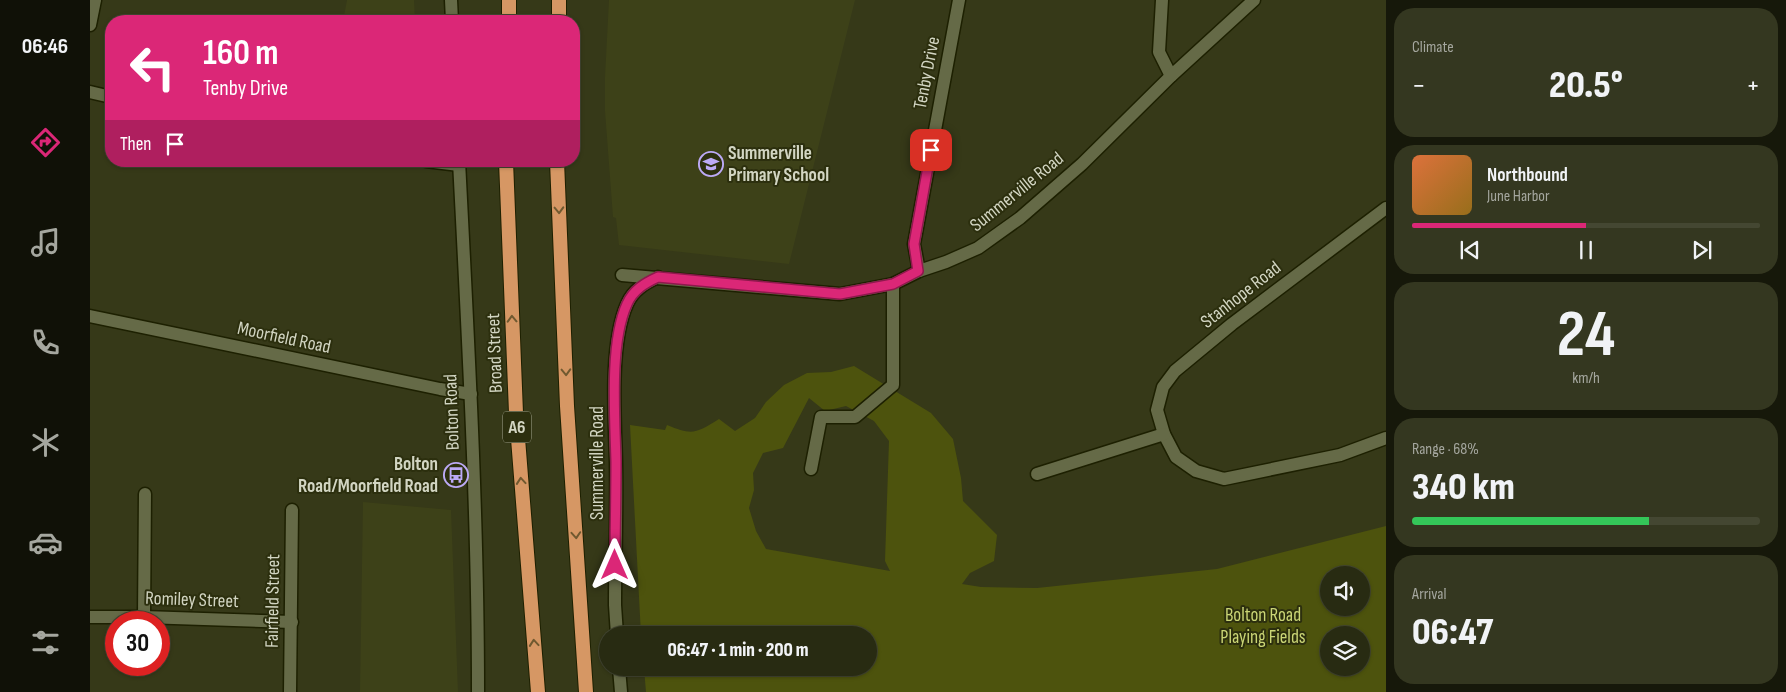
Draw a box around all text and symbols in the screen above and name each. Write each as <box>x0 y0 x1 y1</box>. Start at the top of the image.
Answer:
text: 160 m <box>203 32 279 75</box>
text: 06:46 <box>22 33 68 60</box>
icon: left <box>120 35 185 100</box>
street label: Tenby Drive <box>909 35 945 111</box>
text: Climate <box>1412 38 1454 57</box>
text: 20.5° <box>1549 63 1623 108</box>
text: − <box>1412 69 1426 102</box>
text: + <box>1746 69 1760 102</box>
text: Tenby Drive <box>203 75 288 102</box>
icon: directions <box>28 125 63 160</box>
pin <box>910 129 952 171</box>
icon: arrive <box>161 130 189 158</box>
text: Then <box>120 133 151 156</box>
icon: arrive <box>917 136 945 164</box>
place label: Summerville Primary School <box>728 142 829 187</box>
street label: Summerville Road <box>965 147 1069 237</box>
school or university icon: Summerville Primary School <box>698 151 724 177</box>
text: Northbound <box>1487 164 1568 187</box>
text: June Harbor <box>1487 187 1550 206</box>
one-way arrow <box>554 206 564 214</box>
icon: music <box>28 225 63 260</box>
icon: previous <box>1456 236 1484 264</box>
icon: pause <box>1572 236 1600 264</box>
icon: next <box>1688 236 1716 264</box>
street label: Stanhope Road <box>1196 257 1286 333</box>
text: 24 <box>1557 297 1615 375</box>
street label: Broad Street <box>482 313 508 393</box>
one-way arrow <box>507 315 518 323</box>
street label: Moorfield Road <box>235 317 333 359</box>
icon: phone <box>28 325 63 360</box>
one-way arrow <box>561 369 571 377</box>
text: km/h <box>1572 369 1600 388</box>
street label: Bolton Road <box>439 374 465 450</box>
street label: Summerville Road <box>586 406 609 520</box>
road number: A6 <box>503 412 531 442</box>
icon: climate <box>28 425 63 460</box>
text: Range · 68% <box>1412 440 1479 459</box>
place label: Bolton Road/Moorfield Road <box>298 453 438 498</box>
bus stop icon: Bolton Road/Moorfield Road <box>443 462 469 488</box>
text: 340 km <box>1412 465 1515 510</box>
one-way arrow <box>516 477 527 485</box>
icon: car <box>28 525 63 560</box>
one-way arrow <box>570 531 581 539</box>
position arrow <box>588 538 640 590</box>
street label: Fairfield Street <box>261 554 285 648</box>
map controls <box>1320 566 1370 676</box>
button: sound <box>1320 566 1370 616</box>
text: Arrival <box>1412 585 1446 604</box>
street label: Romiley Street <box>145 587 239 613</box>
park label: Bolton Road Playing Fields <box>1220 604 1306 649</box>
text: 06:47 <box>1412 610 1493 655</box>
speed limit sign: 30 <box>105 611 170 676</box>
icon: filters <box>28 625 63 660</box>
button: layers <box>1320 626 1370 676</box>
one-way arrow <box>529 639 540 647</box>
text: 06:47 · 1 min · 200 m <box>667 639 809 662</box>

